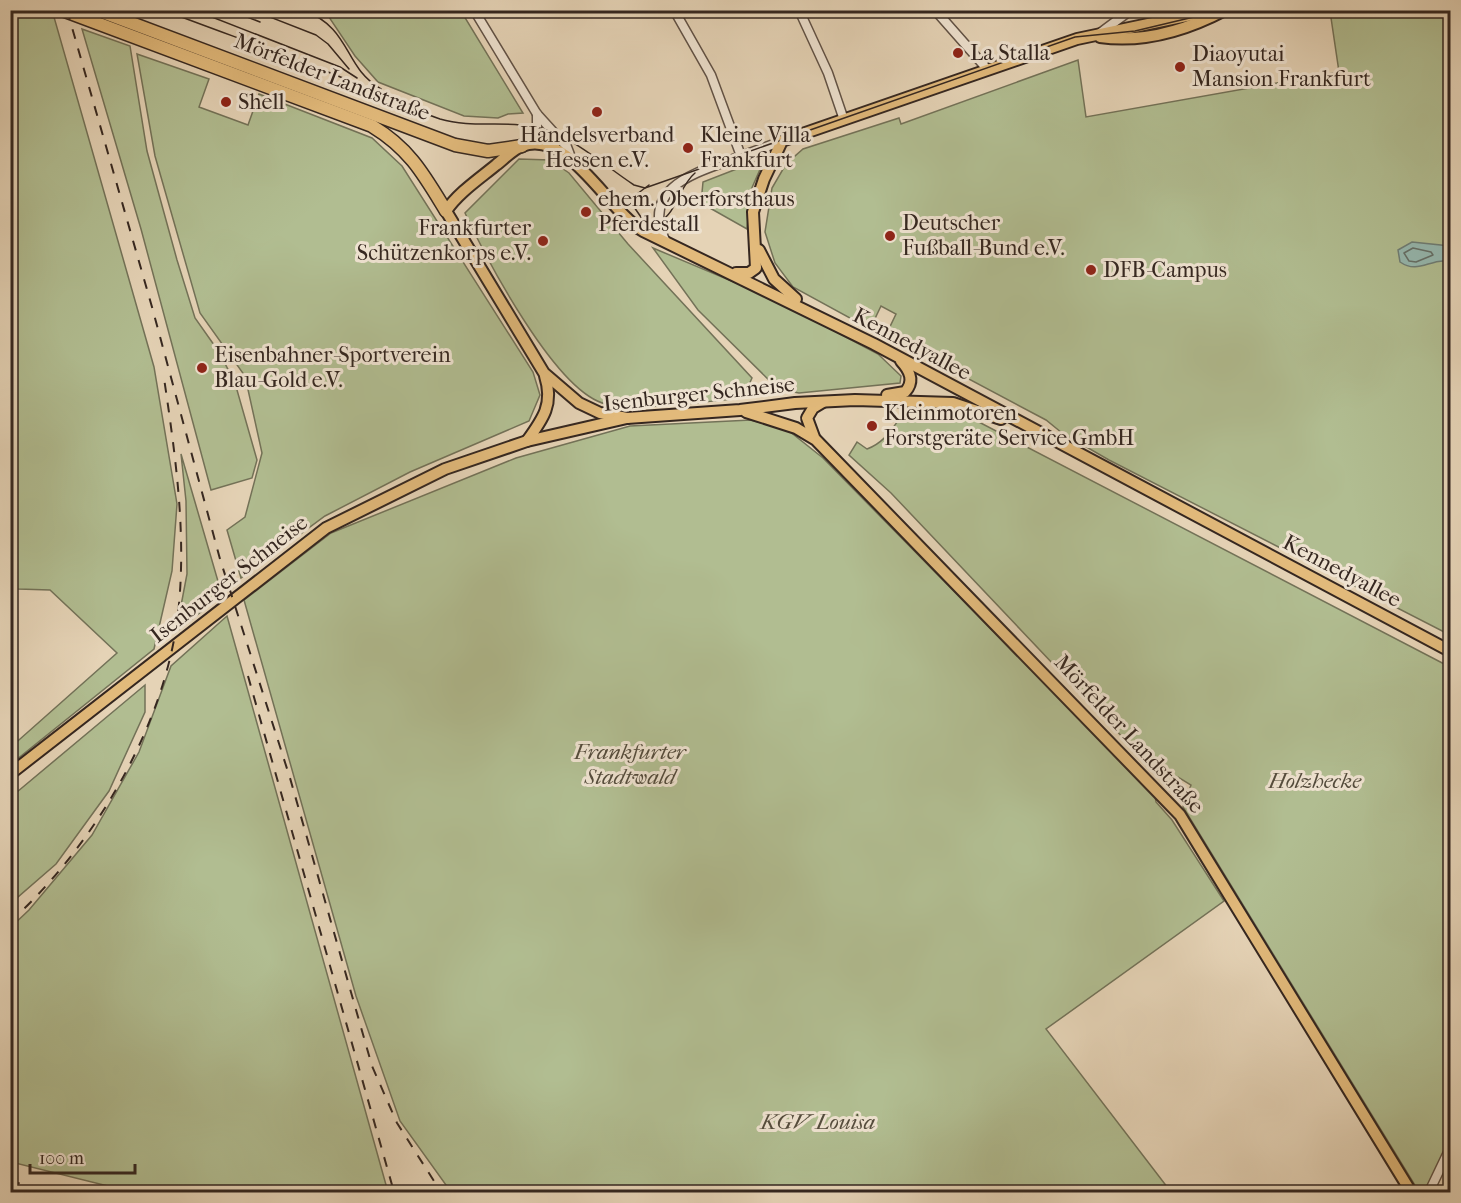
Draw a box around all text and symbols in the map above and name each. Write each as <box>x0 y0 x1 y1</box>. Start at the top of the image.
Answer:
street label: Mörfelder Landstraße <box>231 28 434 126</box>
place label: La Stalla <box>970 40 1051 66</box>
place label: Diaoyutai Mansion Frankfurt <box>1192 41 1371 92</box>
marker: La Stalla <box>951 46 965 60</box>
marker: Diaoyutai Mansion Frankfurt <box>1173 60 1187 74</box>
place label: Shell <box>238 89 285 115</box>
marker: Shell <box>219 95 233 109</box>
marker: Handelsverband Hessen e.V. <box>590 105 604 119</box>
place label: Handelsverband Hessen e.V. <box>520 122 675 173</box>
place label: Kleine Villa Frankfurt <box>700 122 812 173</box>
marker: Kleine Villa Frankfurt <box>681 141 695 155</box>
place label: ehem. Oberforsthaus Pferdestall <box>598 186 795 237</box>
marker: ehem. Oberforsthaus Pferdestall <box>579 205 593 219</box>
place label: Deutscher Fußball-Bund e.V. <box>902 210 1065 261</box>
place label: Frankfurter Schützenkorps e.V. <box>357 215 532 266</box>
marker: Deutscher Fußball-Bund e.V. <box>883 229 897 243</box>
marker: Frankfurter Schützenkorps e.V. <box>536 234 550 248</box>
place label: DFB-Campus <box>1103 257 1227 283</box>
marker: DFB-Campus <box>1084 263 1098 277</box>
street label: Kennedyallee <box>849 302 976 386</box>
place label: Eisenbahner-Sportverein Blau-Gold e.V. <box>214 342 451 393</box>
marker: Eisenbahner-Sportverein Blau-Gold e.V. <box>195 361 209 375</box>
street label: Isenburger Schneise <box>602 371 796 417</box>
place label: Kleinmotoren Forstgeräte Service GmbH <box>884 400 1134 451</box>
marker: Kleinmotoren Forstgeräte Service GmbH <box>865 419 879 433</box>
street label: Isenburger Schneise <box>145 509 313 648</box>
street label: Kennedyallee <box>1279 529 1406 613</box>
street label: Mörfelder Landstraße <box>1049 649 1209 819</box>
park label: Frankfurter Stadtwald <box>573 739 688 790</box>
park label: Holzhecke <box>1268 768 1362 794</box>
park label: KGV Louisa <box>759 1109 875 1135</box>
scale bar <box>30 1137 135 1175</box>
text: 100 m <box>39 1148 84 1169</box>

